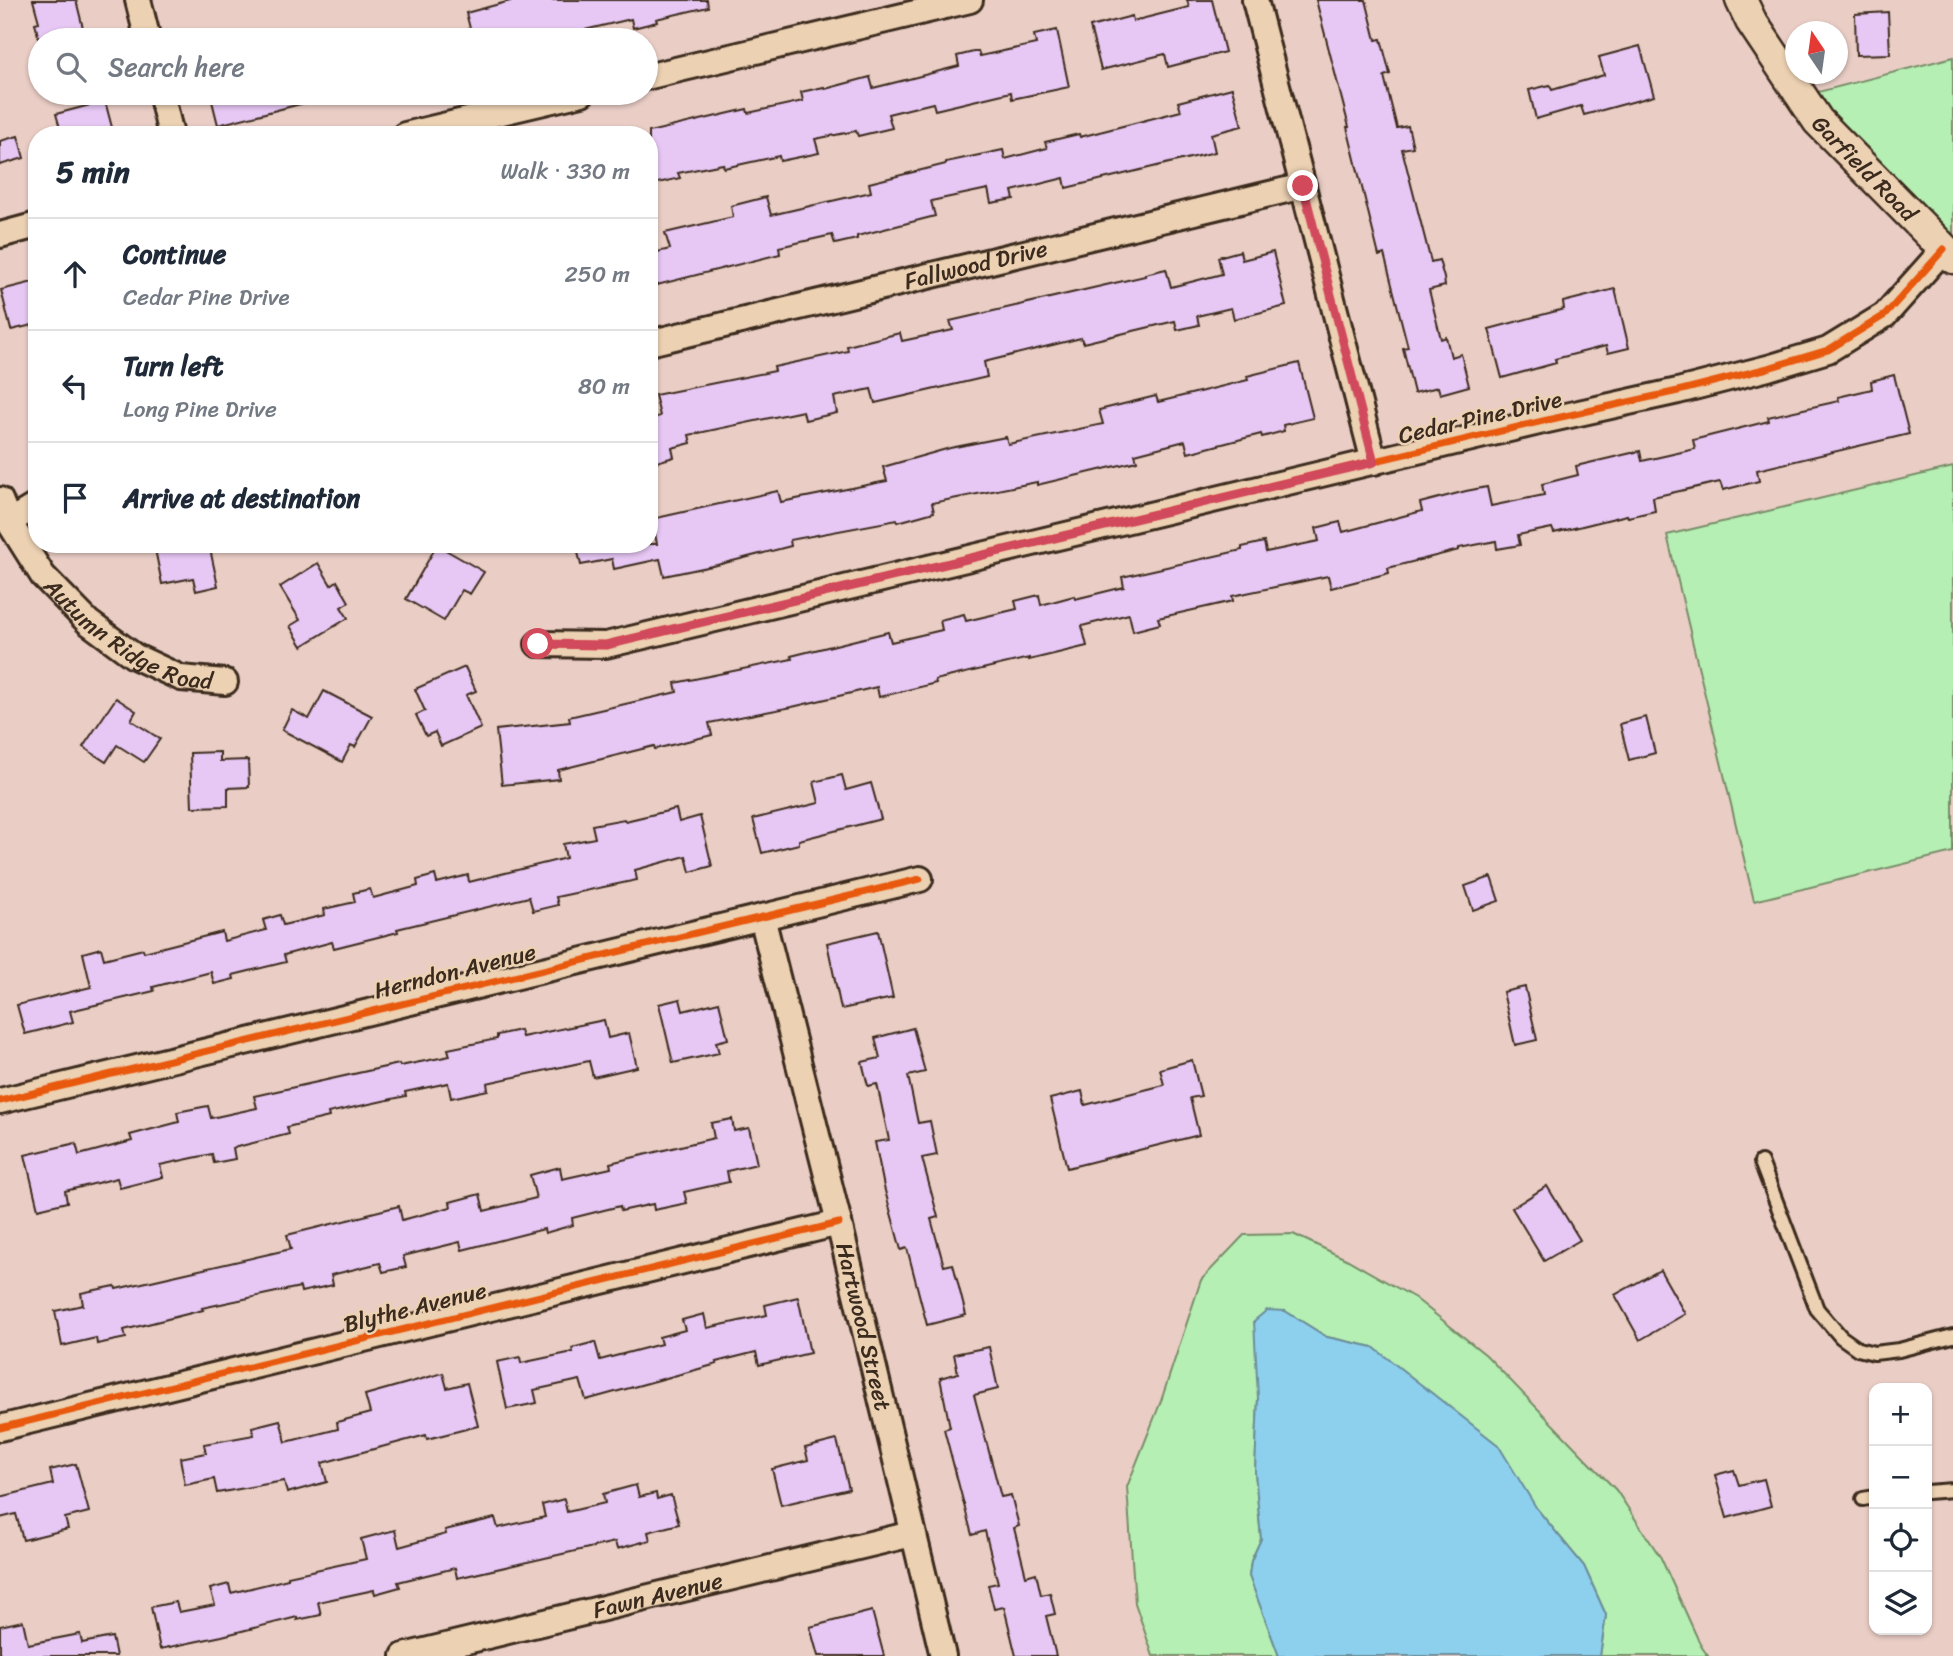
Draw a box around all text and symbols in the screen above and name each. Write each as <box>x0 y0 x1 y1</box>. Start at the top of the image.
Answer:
north arrow <box>1785 21 1848 84</box>
search box <box>28 28 658 105</box>
text: Search here <box>108 44 245 90</box>
icon: search <box>52 48 90 86</box>
street label: Garfield Road <box>1801 105 1929 233</box>
text: 5 min <box>56 145 130 199</box>
text: Walk · 330 m <box>500 151 630 192</box>
route end <box>1287 170 1318 201</box>
street label: Fallwood Drive <box>900 228 1052 302</box>
text: Continue <box>123 231 226 277</box>
text: 250 m <box>564 254 630 295</box>
icon: ahead <box>56 255 94 293</box>
text: Cedar Pine Drive <box>123 277 290 318</box>
text: Turn left <box>123 343 223 389</box>
text: 80 m <box>578 366 630 407</box>
icon: left <box>56 367 94 405</box>
street label: Cedar Pine Drive <box>1394 379 1566 456</box>
text: Long Pine Drive <box>123 389 277 430</box>
text: Arrive at destination <box>123 475 360 521</box>
icon: arrive <box>56 479 94 517</box>
street label: Autumn Ridge Road <box>33 567 216 702</box>
route start <box>522 628 553 659</box>
street label: Herndon Avenue <box>370 932 541 1011</box>
street label: Hartwood Street <box>823 1238 903 1415</box>
street label: Blythe Avenue <box>339 1270 491 1345</box>
map controls <box>1869 1383 1932 1635</box>
button: + <box>1869 1383 1932 1446</box>
button: − <box>1869 1446 1932 1509</box>
button: locate <box>1869 1509 1932 1572</box>
street label: Fawn Avenue <box>589 1560 727 1631</box>
button: layers <box>1869 1572 1932 1635</box>

